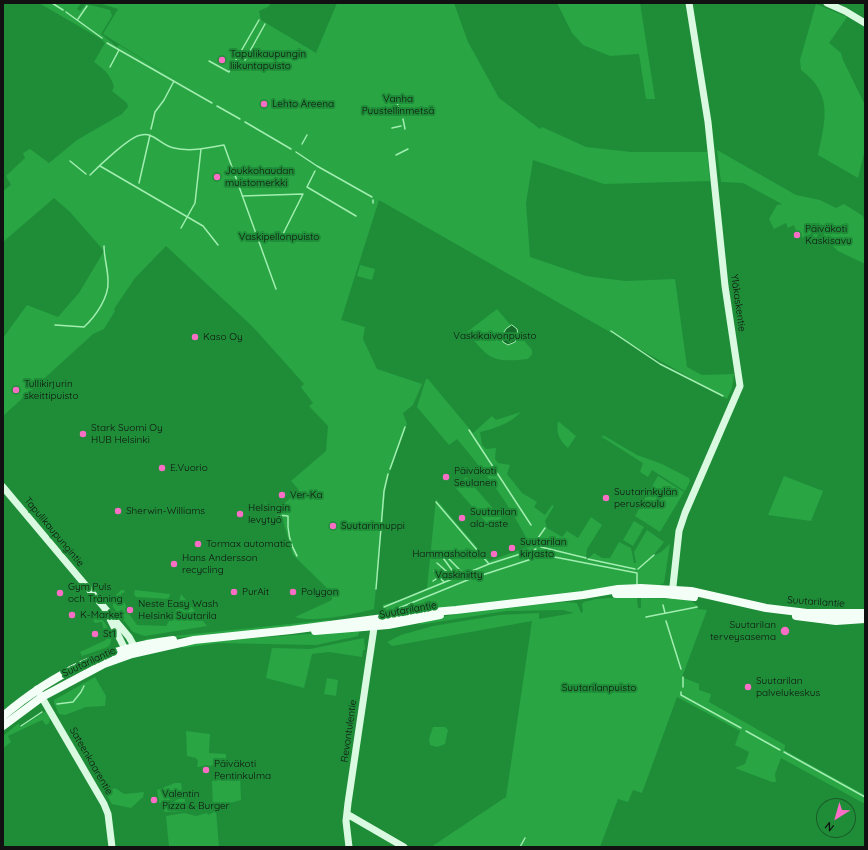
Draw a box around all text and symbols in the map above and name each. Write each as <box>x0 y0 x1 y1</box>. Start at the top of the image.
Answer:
place label: Tapulikaupungin liikuntapuisto <box>230 48 306 72</box>
marker: Tapulikaupungin liikuntapuisto <box>217 55 227 65</box>
park label: Vanha Puustellinmetsä <box>362 93 434 116</box>
place label: Lehto Areena <box>272 98 334 110</box>
marker: Lehto Areena <box>259 99 269 109</box>
place label: Joukkohaudan muistomerkki <box>225 165 294 188</box>
marker: Joukkohaudan muistomerkki <box>212 172 222 182</box>
place label: Päiväkoti Kaskisavu <box>805 223 852 246</box>
marker: Päiväkoti Kaskisavu <box>792 230 802 240</box>
park label: Vaskipellonpuisto <box>239 231 319 243</box>
street label: Yläkaskentie <box>728 274 748 332</box>
park label: Vaskikaivonpuisto <box>453 330 537 342</box>
place label: Kaso Oy <box>203 331 243 343</box>
marker: Kaso Oy <box>190 332 200 342</box>
place label: Tullikirjurin skeittipuisto <box>24 378 78 402</box>
marker: Tullikirjurin skeittipuisto <box>11 385 21 395</box>
place label: Stark Suomi Oy HUB Helsinki <box>91 422 163 446</box>
marker: Stark Suomi Oy HUB Helsinki <box>78 429 88 439</box>
place label: E.Vuorio <box>170 462 208 474</box>
marker: E.Vuorio <box>157 463 167 473</box>
place label: Päiväkoti Seulanen <box>454 465 497 488</box>
marker: Päiväkoti Seulanen <box>441 472 451 482</box>
place label: Suutarinkylän peruskoulu <box>614 486 677 510</box>
place label: Ver-Ka <box>290 489 323 501</box>
marker: Ver-Ka <box>277 490 287 500</box>
marker: Suutarinkylän peruskoulu <box>601 493 611 503</box>
street label: Tapulikaupungintie <box>21 495 87 569</box>
place label: Helsingin levytyö <box>248 502 290 526</box>
place label: Sherwin-Williams <box>126 505 205 517</box>
marker: Sherwin-Williams <box>113 506 123 516</box>
place label: Suutarilan ala-aste <box>470 506 517 530</box>
marker: Helsingin levytyö <box>235 509 245 519</box>
marker: Suutarilan ala-aste <box>457 513 467 523</box>
place label: Suutarinnuppi <box>341 520 405 532</box>
marker: Suutarinnuppi <box>328 521 338 531</box>
place label: Suutarilan kirjasto <box>520 536 567 560</box>
place label: Tormax automatic <box>206 538 290 550</box>
marker: Tormax automatic <box>193 539 203 549</box>
marker: Suutarilan kirjasto <box>507 543 517 553</box>
place label: Hammashoitola <box>412 548 486 560</box>
marker: Hammashoitola <box>489 549 499 559</box>
place label: Hans Andersson recycling <box>182 552 257 576</box>
marker: Hans Andersson recycling <box>169 559 179 569</box>
park label: Vaskiniitty <box>435 569 483 581</box>
place label: Gym Puls och Träning <box>68 581 123 604</box>
place label: PurAit <box>242 586 269 598</box>
place label: Polygon <box>301 586 338 598</box>
marker: PurAit <box>229 587 239 597</box>
marker: Polygon <box>288 587 298 597</box>
marker: Gym Puls och Träning <box>55 588 65 598</box>
street label: Suutarilantie <box>787 594 845 610</box>
place label: Neste Easy Wash Helsinki Suutarila <box>138 598 218 622</box>
street label: Suutarilantie <box>379 599 437 621</box>
marker: Neste Easy Wash Helsinki Suutarila <box>125 605 135 615</box>
place label: K-Market <box>80 609 123 621</box>
marker: K-Market <box>67 610 77 620</box>
place label: Suutarilan terveysasema <box>710 619 776 642</box>
marker: Suutarilan terveysasema <box>779 625 791 637</box>
place label: St1 <box>103 628 116 640</box>
marker: St1 <box>90 629 100 639</box>
street label: Suutarilantie <box>60 644 118 680</box>
place label: Suutarilan palvelukeskus <box>756 675 820 698</box>
park label: Suutarilanpuisto <box>562 682 636 694</box>
marker: Suutarilan palvelukeskus <box>743 682 753 692</box>
street label: Revontulentie <box>339 699 359 763</box>
street label: Sateenkaarentie <box>67 725 115 797</box>
place label: Päiväkoti Pentinkulma <box>214 758 271 782</box>
marker: Päiväkoti Pentinkulma <box>201 765 211 775</box>
place label: Valentin Pizza & Burger <box>162 788 229 812</box>
marker: Valentin Pizza & Burger <box>149 795 159 805</box>
north arrow <box>816 798 856 838</box>
text: N <box>822 819 837 835</box>

